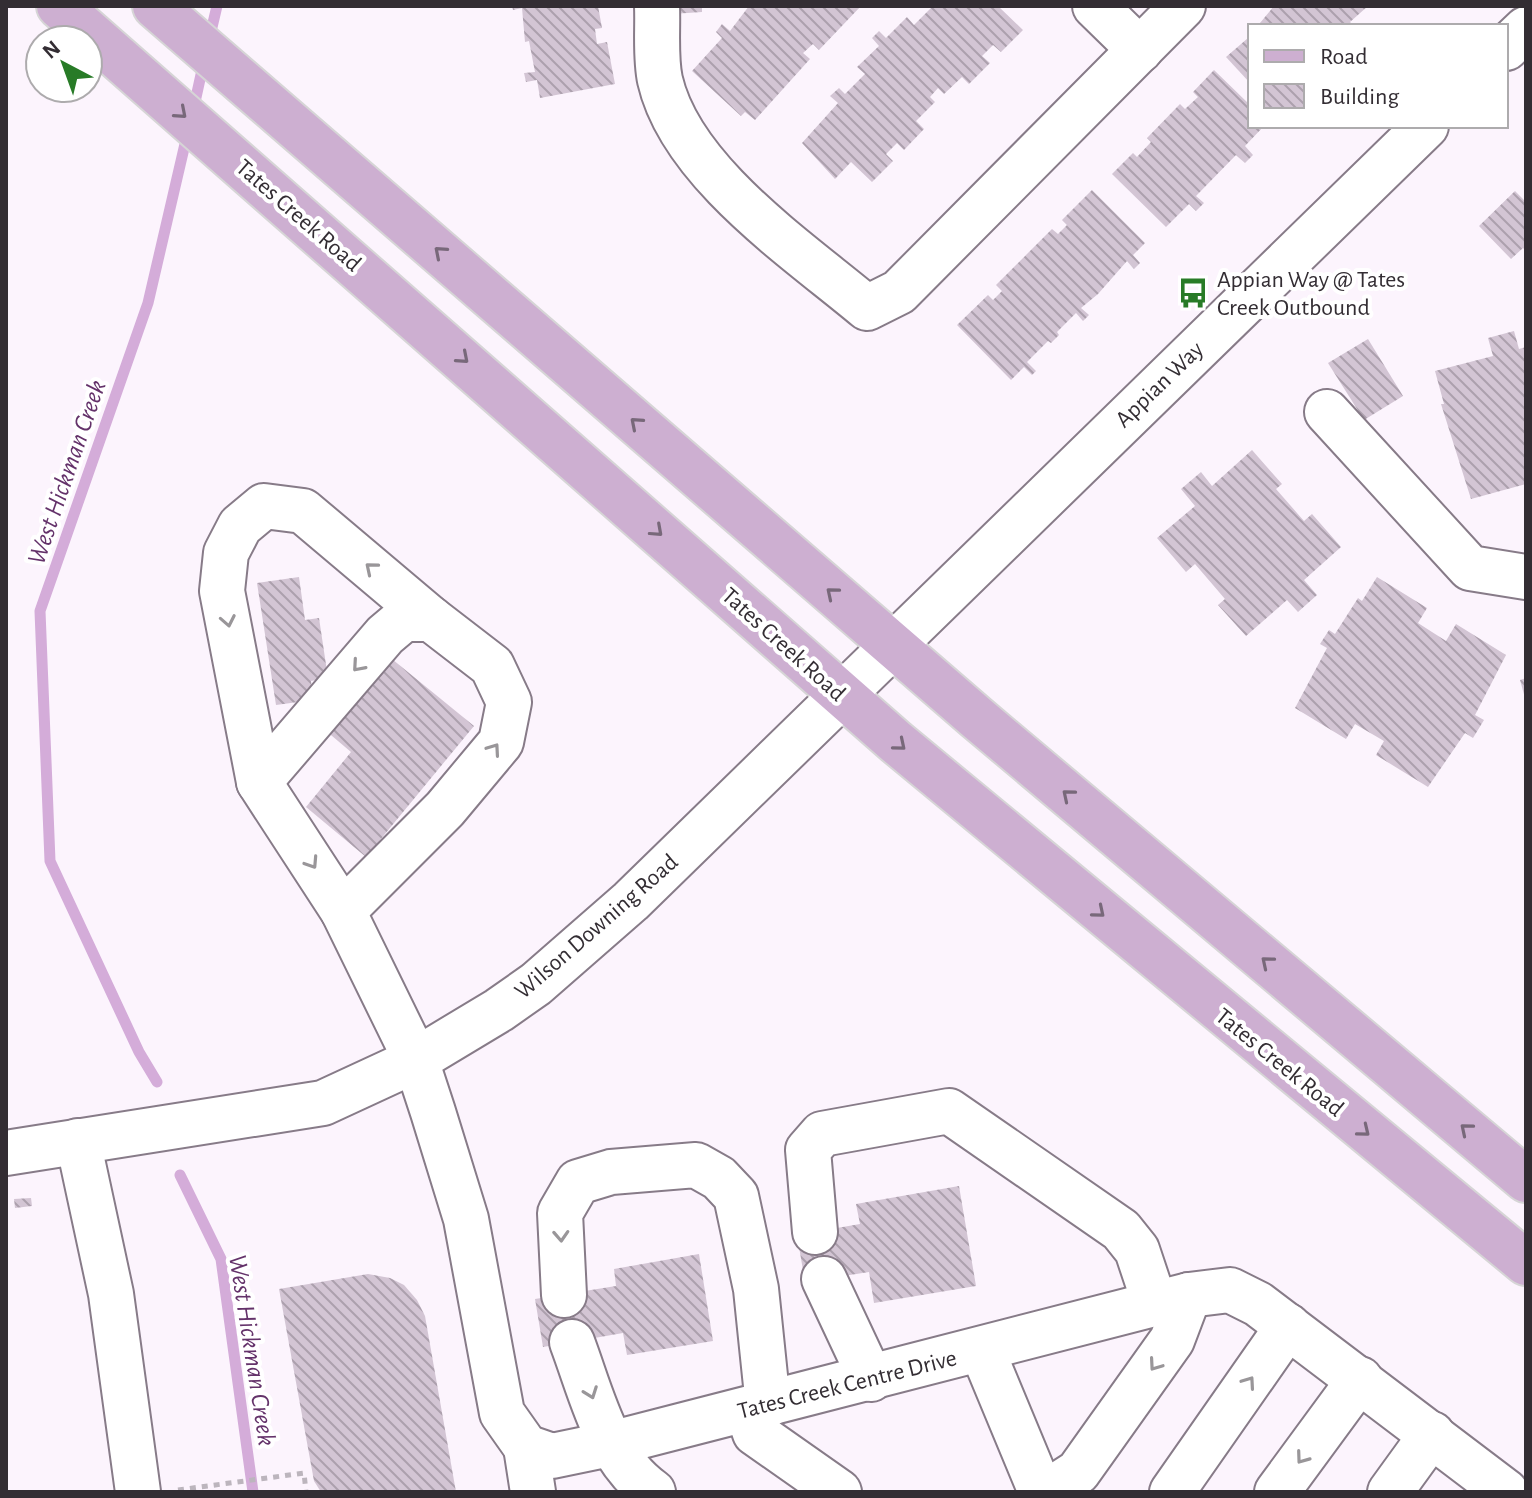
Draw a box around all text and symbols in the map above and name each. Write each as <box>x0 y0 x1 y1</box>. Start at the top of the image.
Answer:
north arrow <box>24 24 104 104</box>
legend <box>1248 24 1508 128</box>
text: N <box>39 36 65 63</box>
text: Road <box>1320 45 1368 69</box>
text: Building <box>1320 85 1399 109</box>
one-way arrow <box>172 103 186 118</box>
street label: Tates Creek Road <box>231 155 365 276</box>
one-way arrow <box>434 248 449 262</box>
place label: Appian Way @ Tates Creek Outbound <box>1217 268 1405 320</box>
bus stop icon: Appian Way @ Tates Creek Outbound <box>1176 276 1210 310</box>
street label: Appian Way <box>1111 337 1208 432</box>
one-way arrow <box>453 349 468 363</box>
water label: West Hickman Creek <box>23 377 111 568</box>
one-way arrow <box>631 418 645 433</box>
one-way arrow <box>648 521 663 536</box>
one-way arrow <box>366 563 381 578</box>
street label: Tates Creek Road <box>717 583 850 706</box>
one-way arrow <box>827 588 842 603</box>
one-way arrow <box>218 614 235 628</box>
one-way arrow <box>353 657 368 672</box>
one-way arrow <box>890 735 905 750</box>
one-way arrow <box>484 743 499 757</box>
one-way arrow <box>1063 790 1078 805</box>
street label: Wilson Downing Road <box>511 850 683 1004</box>
one-way arrow <box>302 854 317 868</box>
one-way arrow <box>1090 902 1104 917</box>
one-way arrow <box>1262 957 1277 972</box>
street label: Tates Creek Road <box>1211 1004 1348 1121</box>
one-way arrow <box>1355 1121 1369 1136</box>
one-way arrow <box>1461 1124 1476 1139</box>
one-way arrow <box>552 1230 569 1243</box>
water label: West Hickman Creek <box>224 1253 280 1448</box>
street label: Tates Creek Centre Drive <box>735 1346 959 1424</box>
one-way arrow <box>1150 1356 1164 1370</box>
one-way arrow <box>1239 1377 1254 1391</box>
one-way arrow <box>581 1385 598 1399</box>
one-way arrow <box>1297 1449 1312 1464</box>

